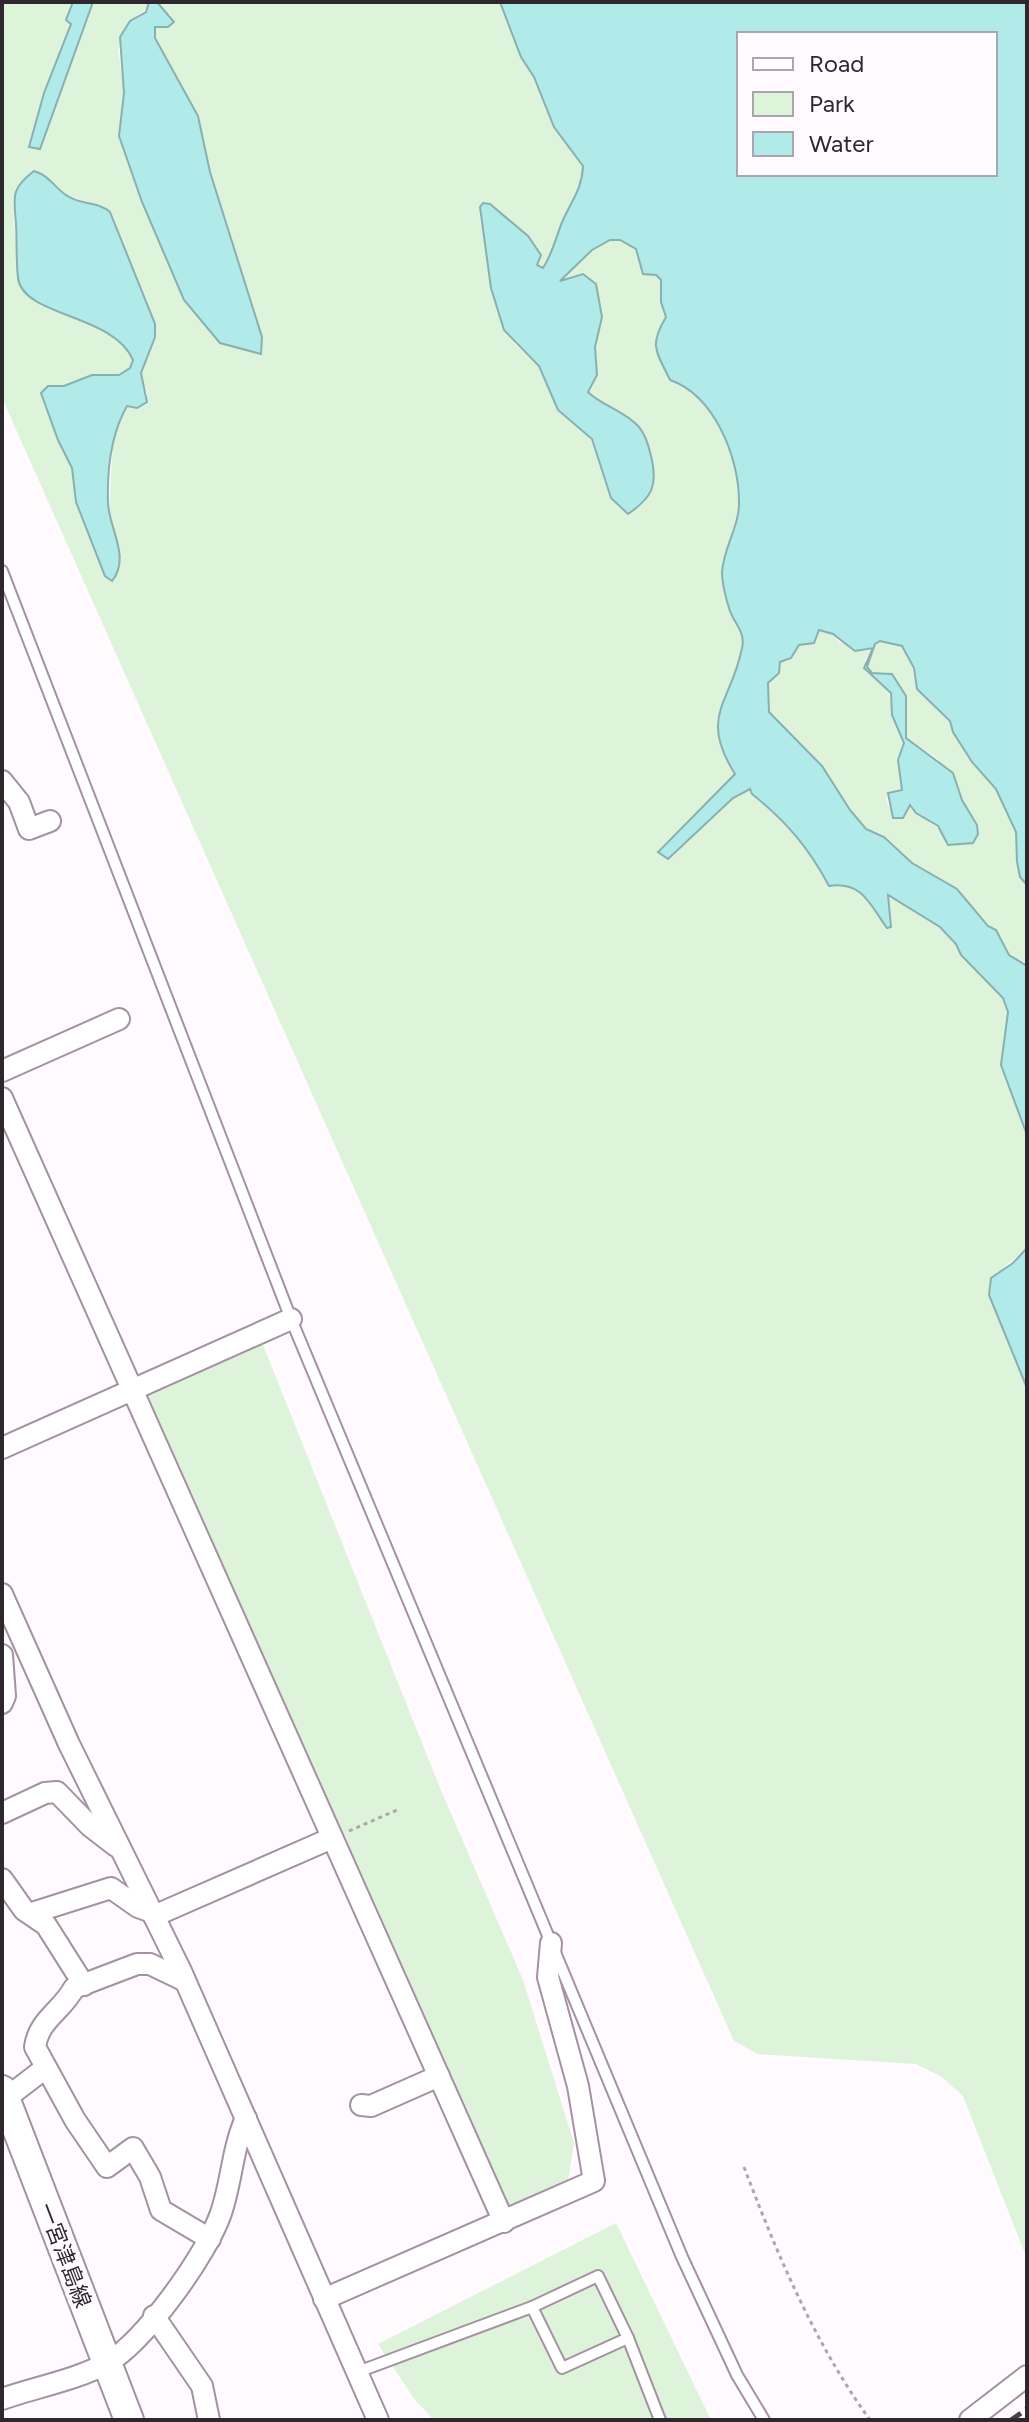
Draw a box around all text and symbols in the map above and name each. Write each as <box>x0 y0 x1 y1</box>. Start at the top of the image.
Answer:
legend <box>737 32 997 176</box>
text: Road <box>809 49 864 78</box>
text: Park <box>809 89 855 118</box>
text: Water <box>809 129 874 158</box>
street label: 一宮津島線 <box>32 2199 97 2311</box>

